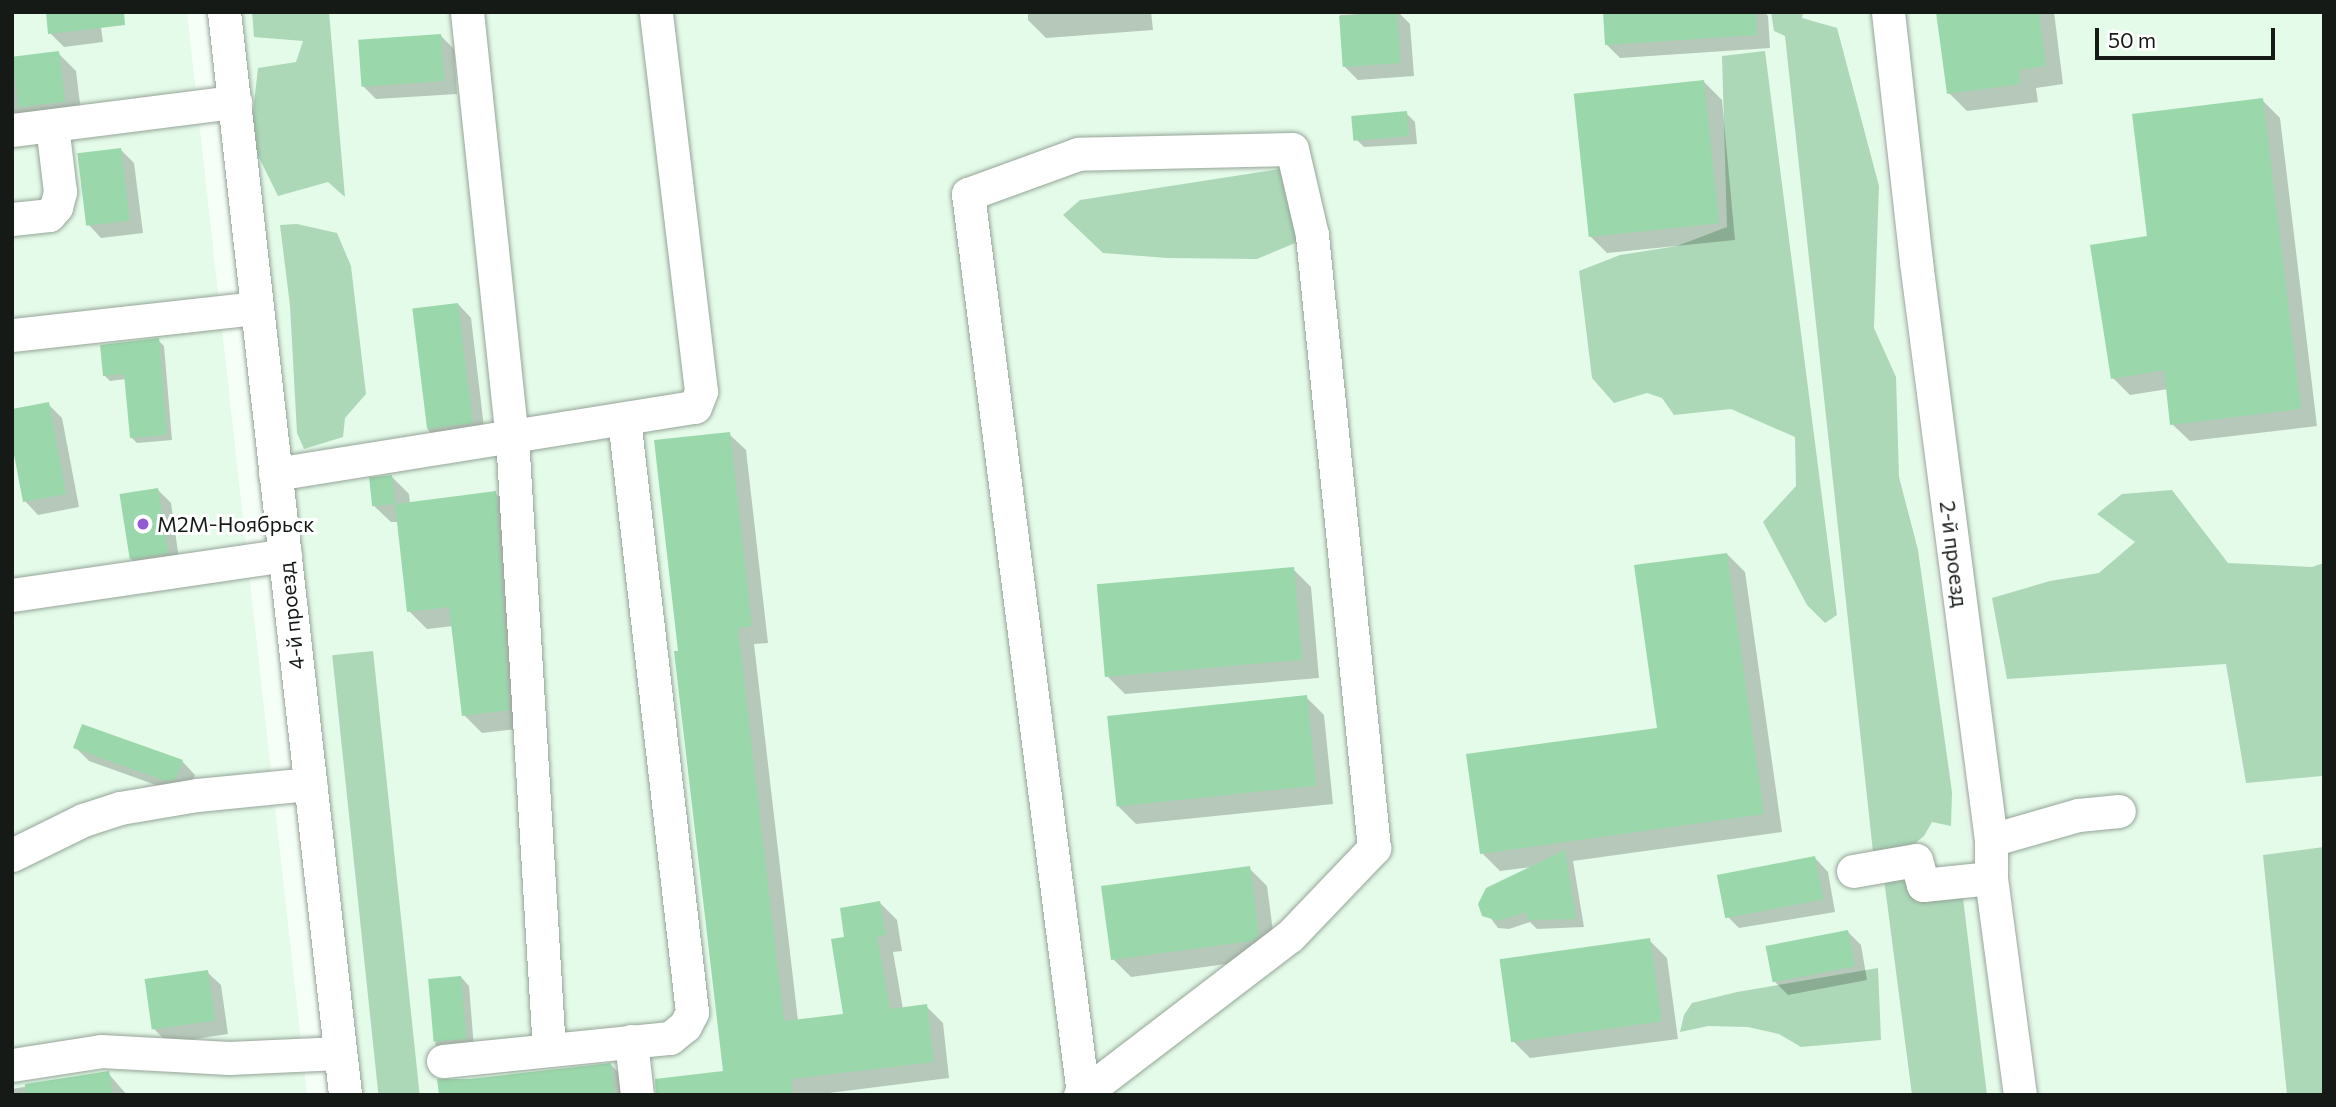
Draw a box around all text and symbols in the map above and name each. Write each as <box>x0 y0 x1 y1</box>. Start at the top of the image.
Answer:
scale bar <box>2098 14 2278 58</box>
text: 50 m <box>2108 27 2156 52</box>
street label: 2-й проезд <box>1935 499 1973 609</box>
place label: М2М-Ноябрьск <box>157 511 314 537</box>
marker: М2М-Ноябрьск <box>135 516 151 532</box>
street label: 4-й проезд <box>273 561 309 671</box>

